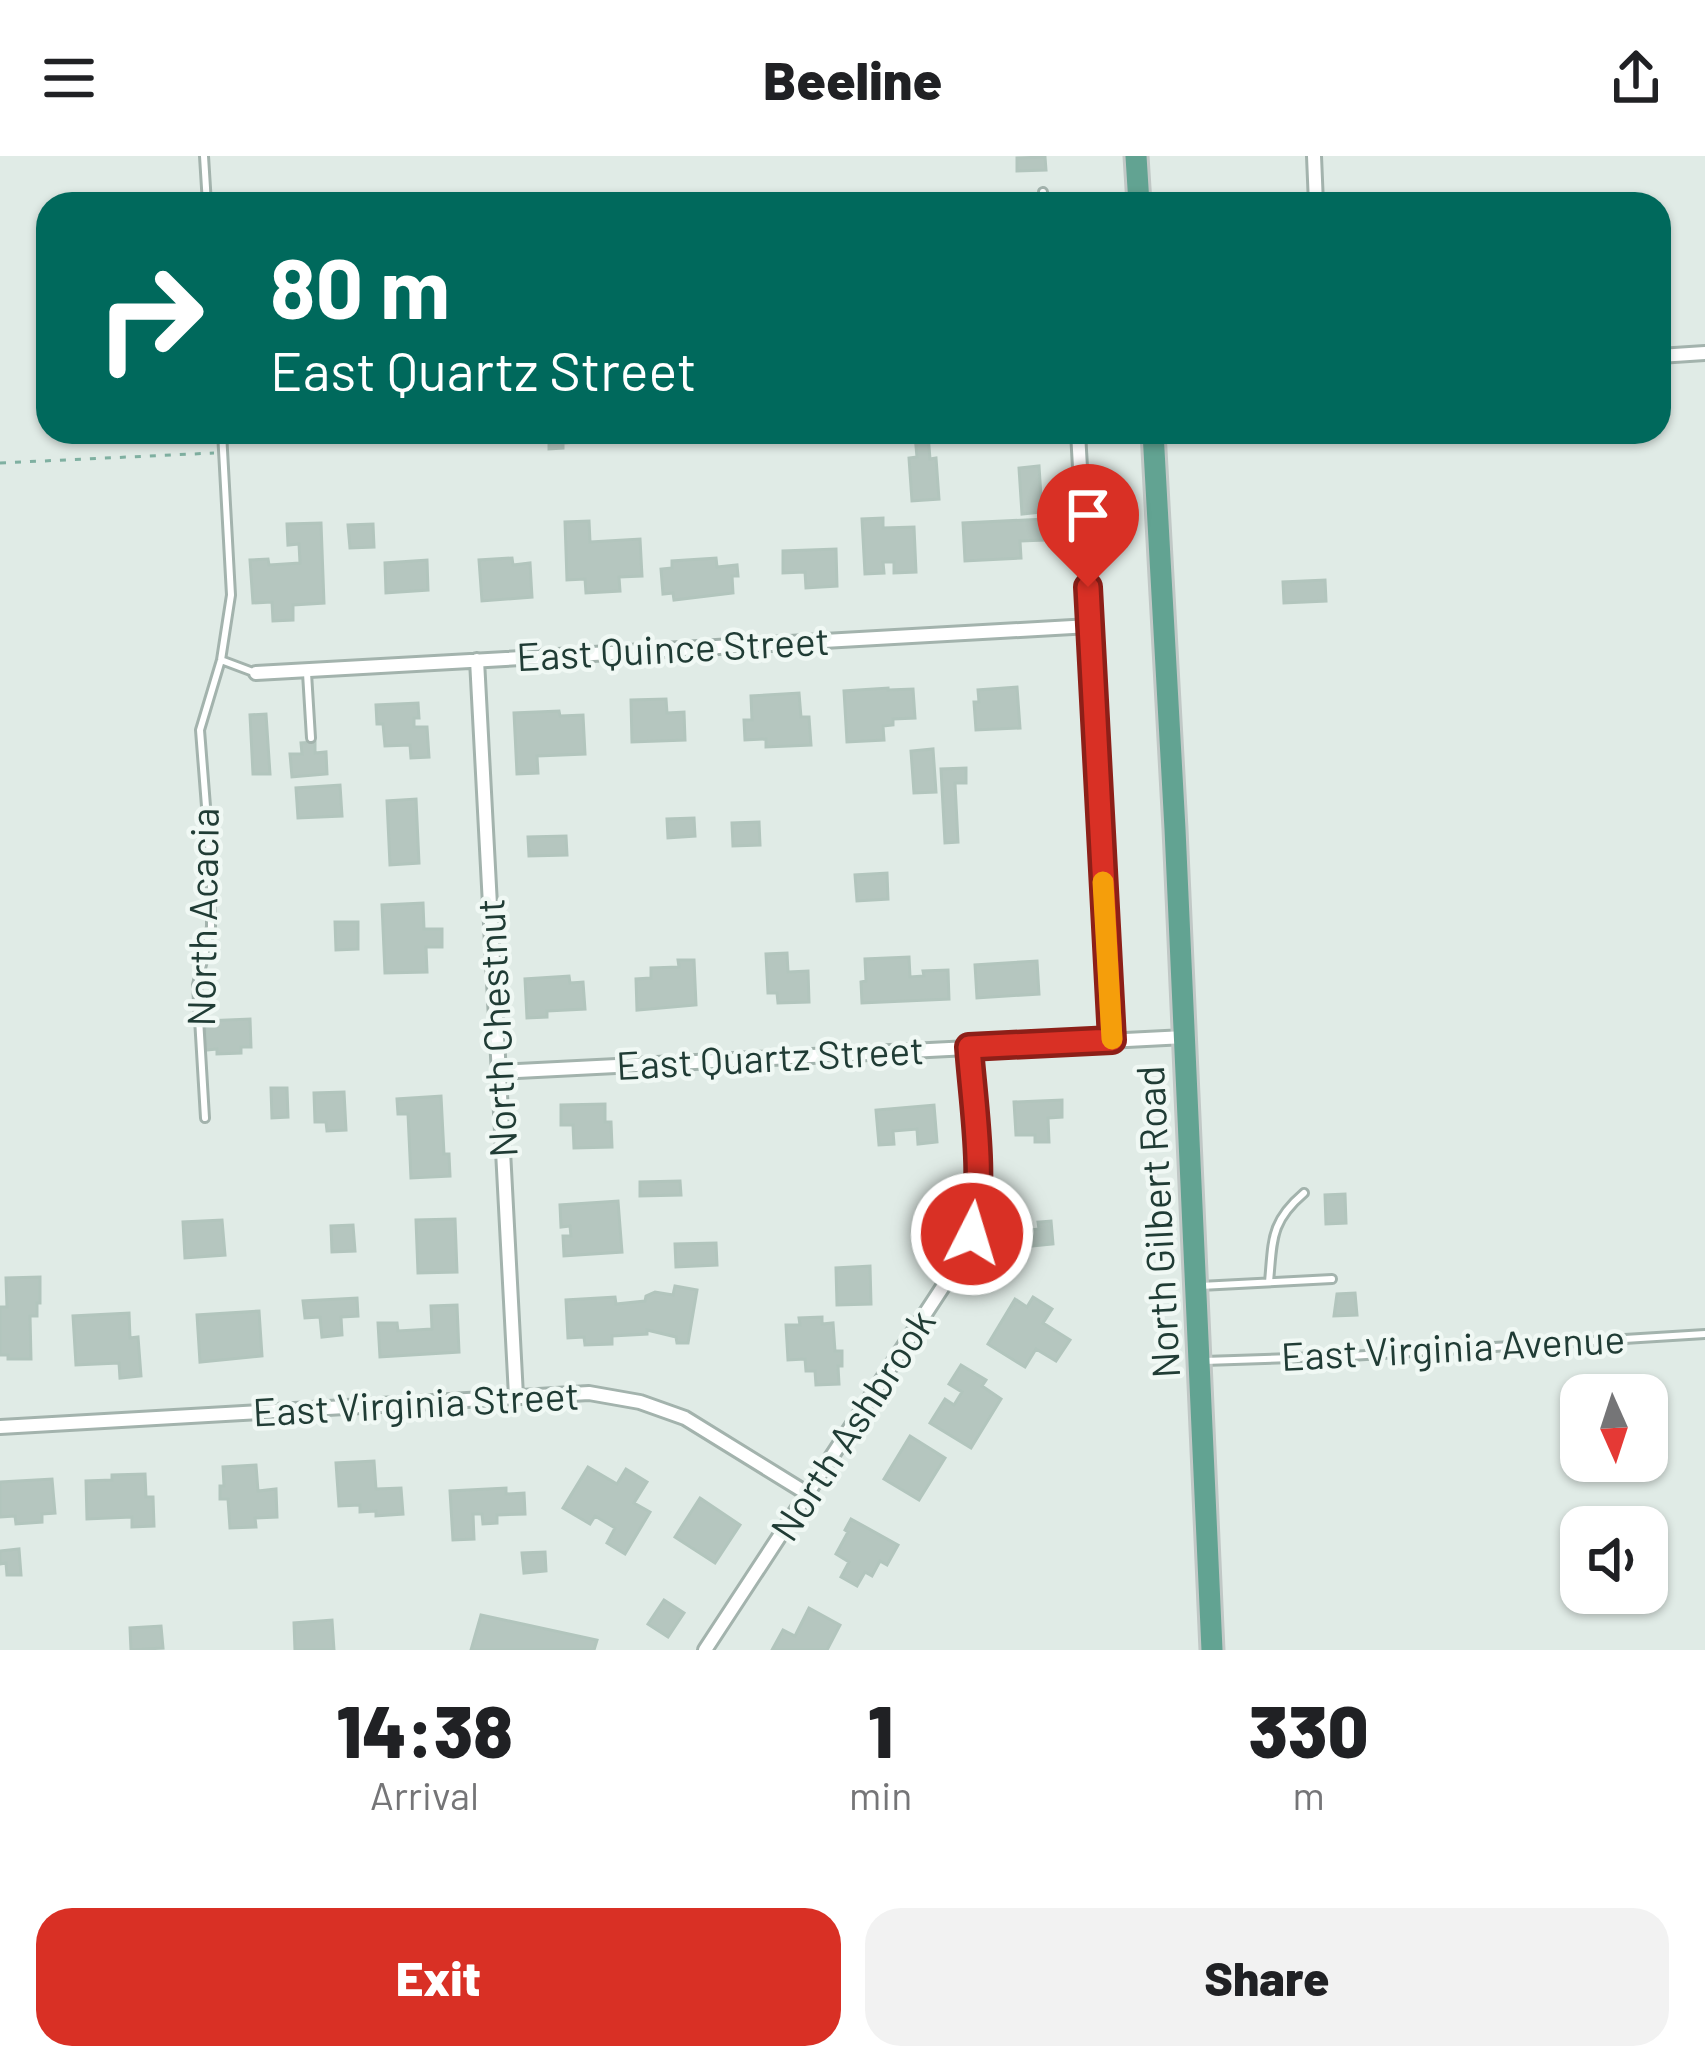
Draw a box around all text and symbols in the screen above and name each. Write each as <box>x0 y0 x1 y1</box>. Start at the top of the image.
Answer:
icon: menu <box>36 45 102 111</box>
icon: share <box>1603 45 1669 111</box>
text: Beeline <box>763 46 942 111</box>
text: 80 m <box>270 235 450 336</box>
icon: right <box>72 240 228 396</box>
text: East Quartz Street <box>270 337 697 402</box>
pin <box>1037 464 1139 587</box>
icon: arrive <box>1055 482 1121 548</box>
street label: East Quince Street <box>515 616 831 679</box>
street label: North Acacia <box>176 807 227 1027</box>
street label: North Chestnut <box>465 897 526 1159</box>
street label: East Quartz Street <box>615 1025 925 1088</box>
street label: North Gilbert Road <box>1125 1065 1188 1380</box>
position arrow <box>909 1171 1035 1297</box>
street label: North Ashbrook <box>760 1300 944 1549</box>
street label: East Virginia Avenue <box>1280 1314 1626 1379</box>
street label: East Virginia Street <box>251 1370 580 1435</box>
north arrow <box>1560 1374 1668 1482</box>
map controls <box>1560 1374 1668 1614</box>
button: sound <box>1560 1506 1668 1614</box>
text: 14:38 <box>336 1686 513 1772</box>
text: 1 <box>868 1686 893 1772</box>
text: 330 <box>1249 1686 1369 1772</box>
text: Arrival <box>370 1771 479 1818</box>
text: min <box>849 1771 912 1818</box>
text: m <box>1292 1771 1325 1818</box>
button: Exit <box>36 1908 841 2046</box>
button: Share <box>865 1908 1669 2046</box>

